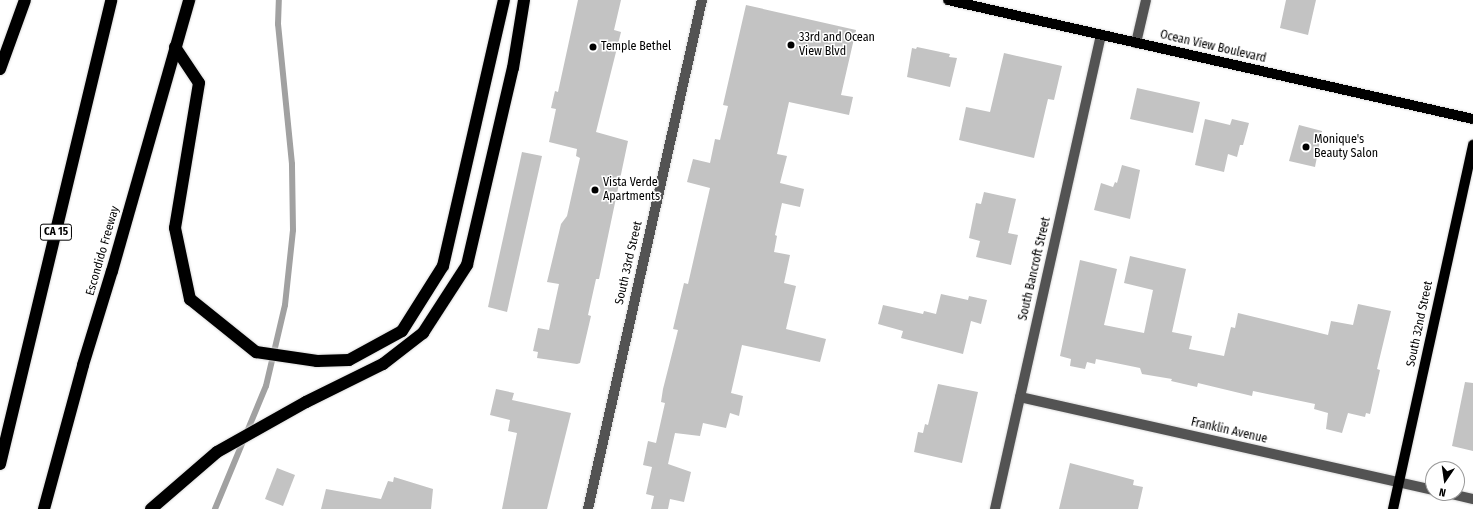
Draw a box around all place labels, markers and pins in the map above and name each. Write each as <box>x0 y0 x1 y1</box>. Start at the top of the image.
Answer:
place label: 33rd and Ocean View Blvd <box>799 31 875 59</box>
place label: Temple Bethel <box>601 40 671 54</box>
marker: 33rd and Ocean View Blvd <box>786 40 796 50</box>
marker: Temple Bethel <box>588 42 598 52</box>
place label: Monique's Beauty Salon <box>1314 133 1378 161</box>
marker: Monique's Beauty Salon <box>1301 142 1311 152</box>
place label: Vista Verde Apartments <box>603 176 660 204</box>
marker: Vista Verde Apartments <box>590 185 600 195</box>

